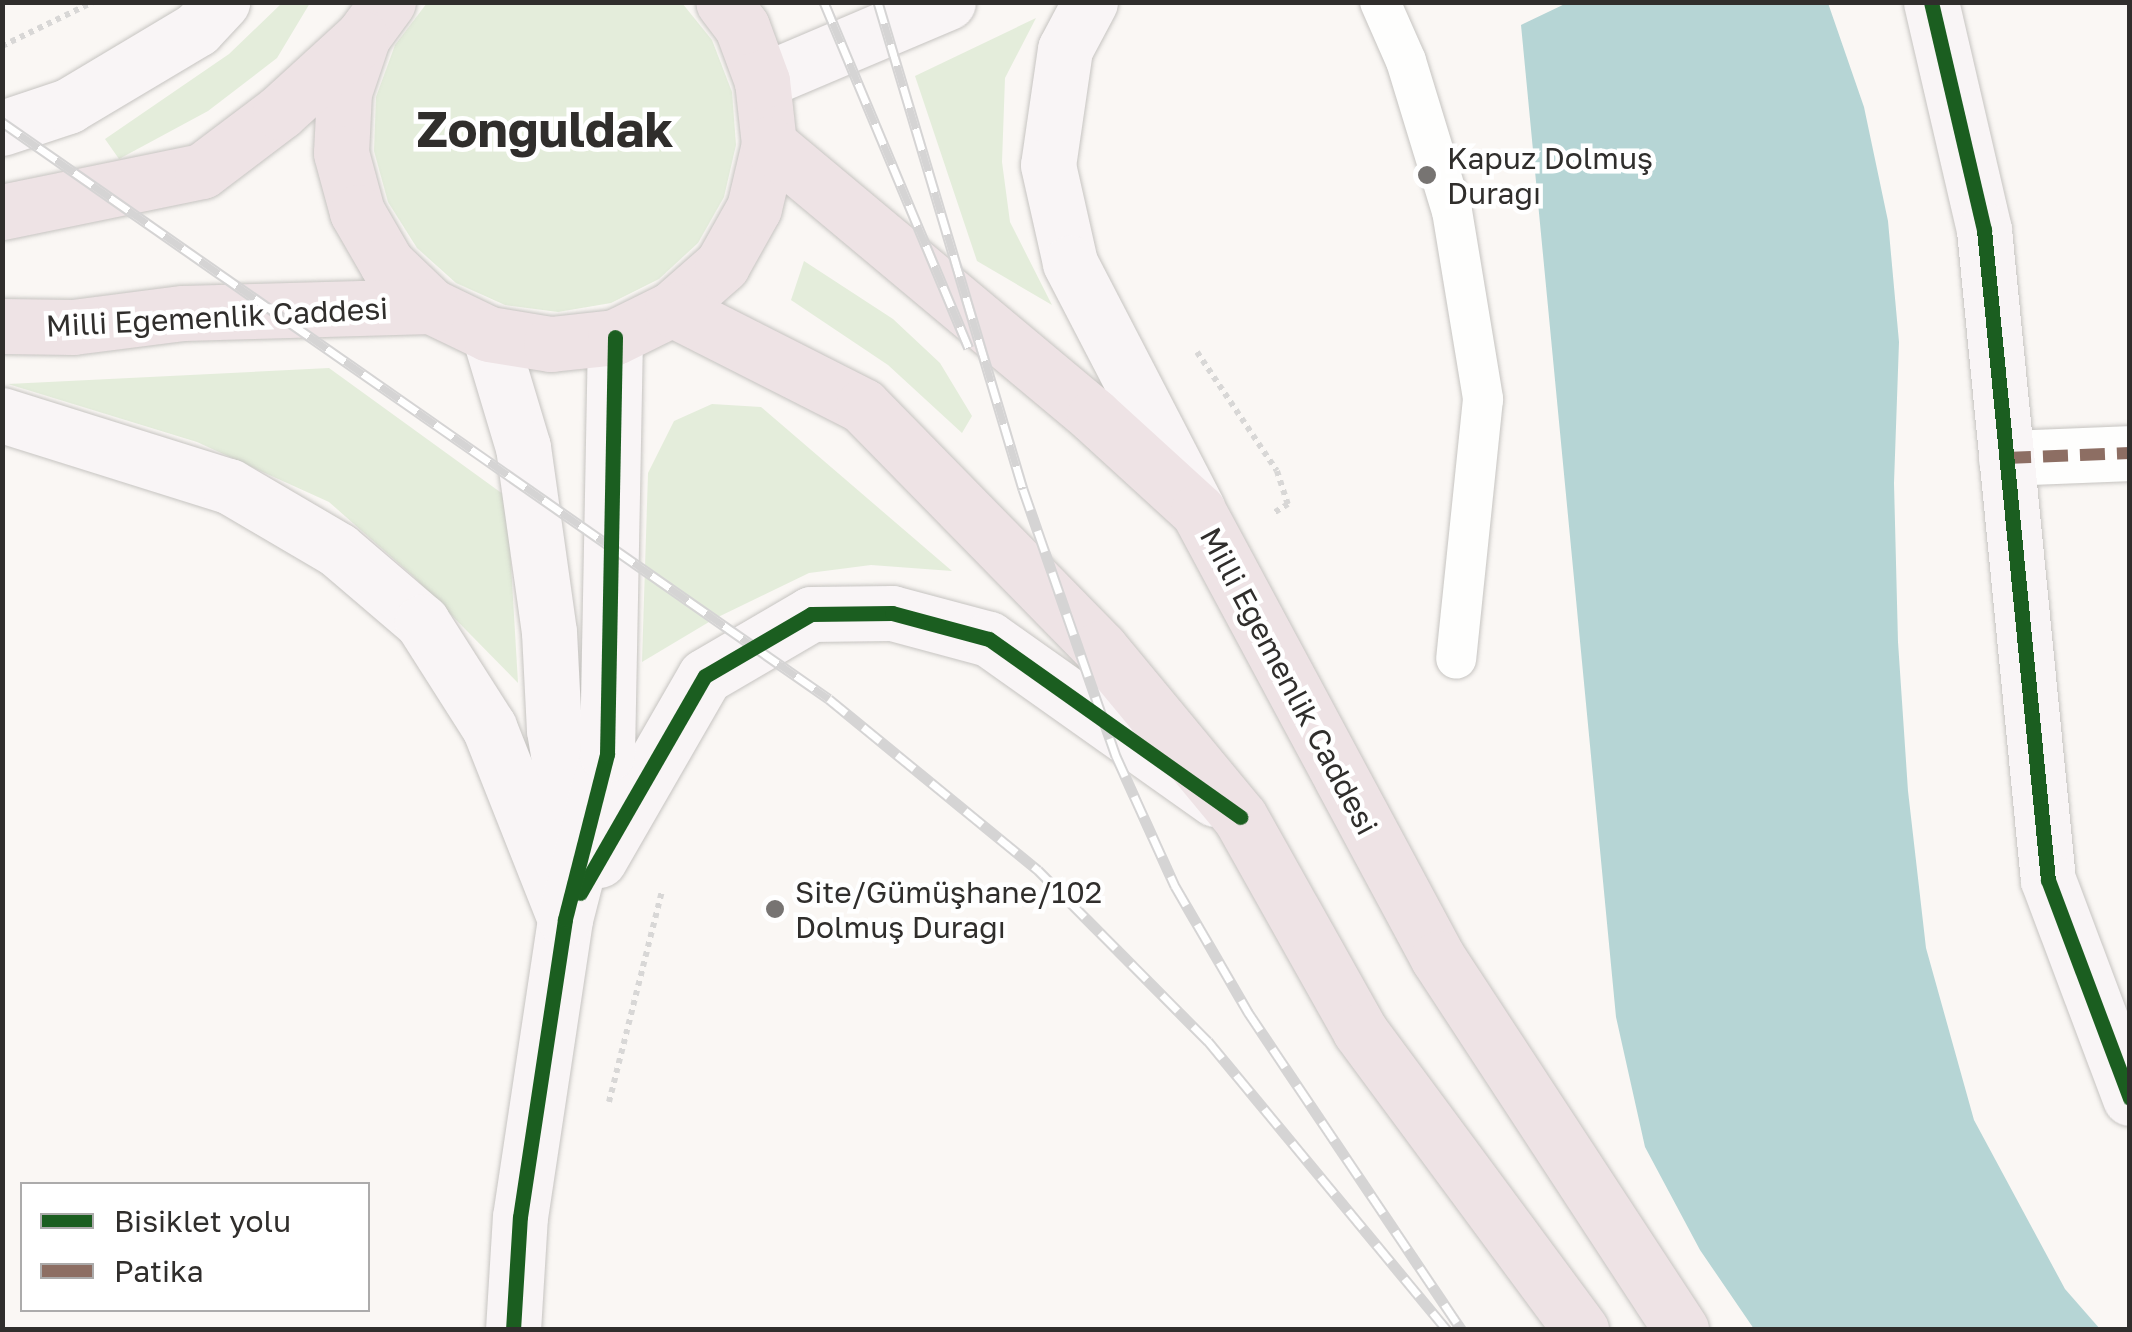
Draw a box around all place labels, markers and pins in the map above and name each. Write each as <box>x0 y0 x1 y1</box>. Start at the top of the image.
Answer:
place label: Kapuz Dolmuş Durağı <box>1447 140 1653 210</box>
marker: Kapuz Dolmuş Durağı <box>1416 164 1438 186</box>
place label: Site/Gümüşhane/102 Dolmuş Durağı <box>795 874 1102 944</box>
marker: Site/Gümüşhane/102 Dolmuş Durağı <box>764 898 786 920</box>

